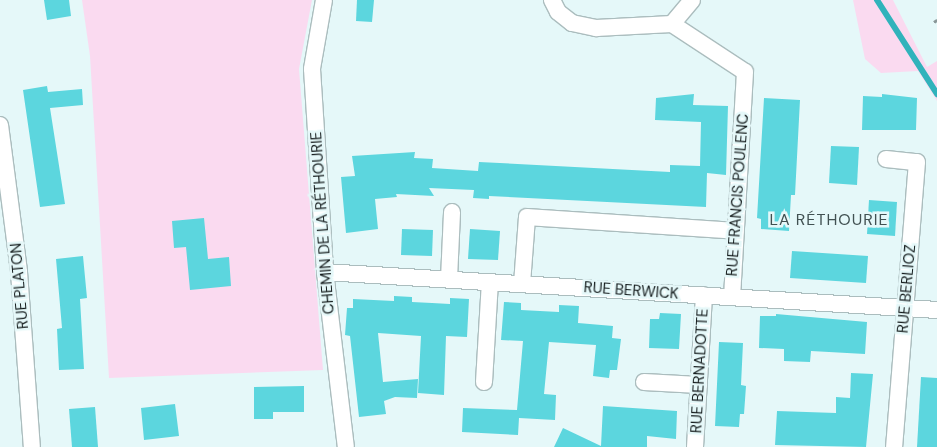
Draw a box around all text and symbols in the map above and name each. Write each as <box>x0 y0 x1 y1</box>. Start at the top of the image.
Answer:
street label: RUE FRANCIS POULENC <box>723 113 753 277</box>
street label: CHEMIN DE LA RÉTHOURIE <box>308 131 338 315</box>
district label: LA RÉTHOURIE <box>768 210 890 230</box>
street label: RUE PLATON <box>7 242 33 330</box>
street label: RUE BERLIOZ <box>894 244 920 334</box>
street label: RUE BERWICK <box>583 279 679 303</box>
street label: RUE BERNADOTTE <box>688 308 712 434</box>

